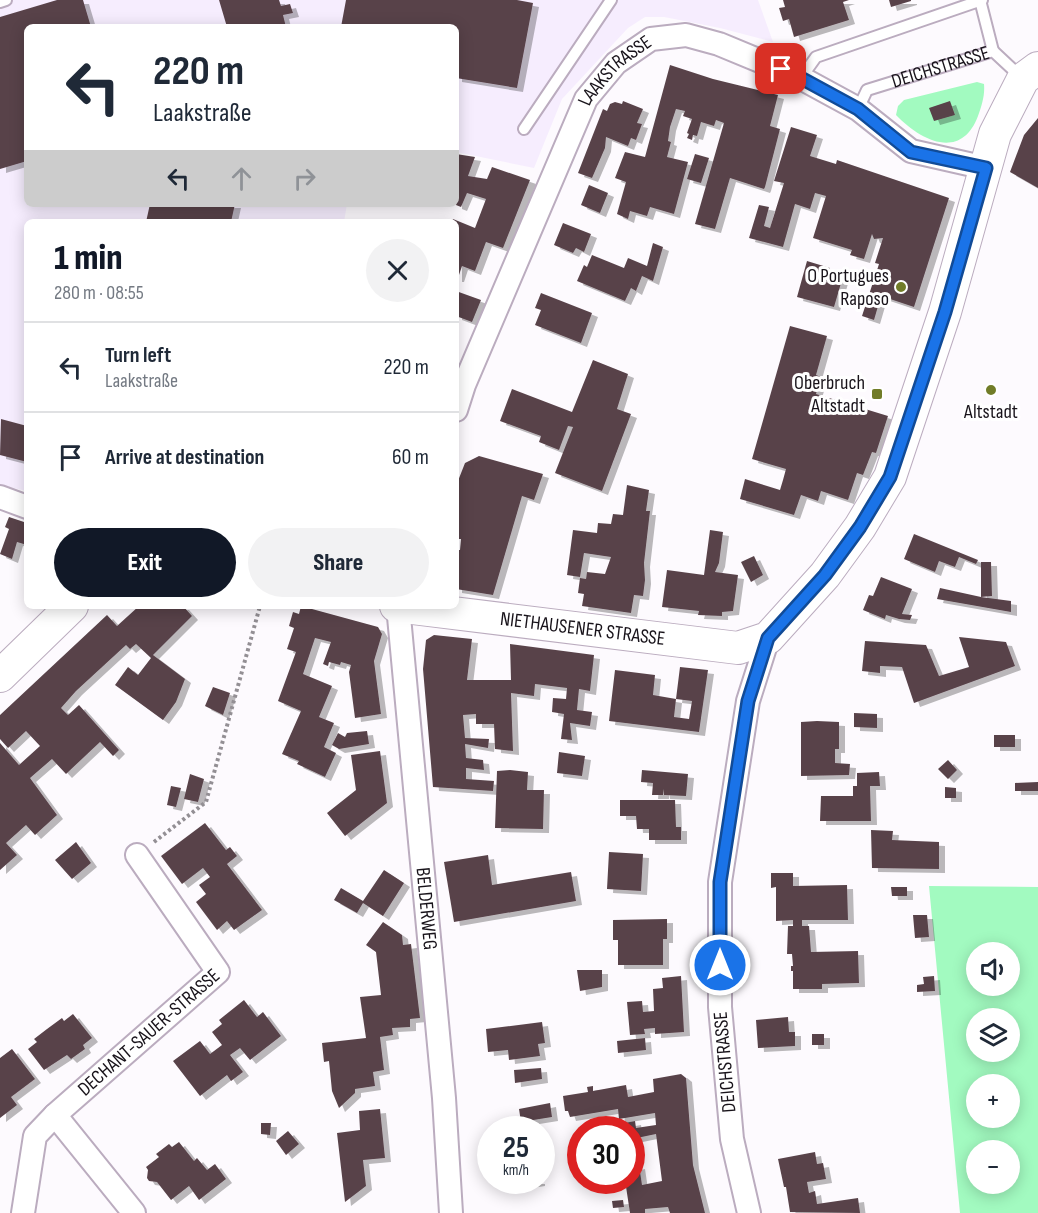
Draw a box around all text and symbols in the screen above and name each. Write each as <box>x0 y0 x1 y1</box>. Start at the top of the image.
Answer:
street label: LAAKSTRASSE <box>573 30 656 109</box>
street label: DEICHSTRASSE <box>889 41 992 94</box>
pin <box>755 43 806 94</box>
text: 220 m <box>153 46 244 97</box>
icon: left <box>54 48 132 126</box>
icon: arrive <box>764 52 797 85</box>
text: Laakstraße <box>153 97 252 129</box>
icon: left <box>162 162 195 195</box>
icon: ahead <box>225 162 258 195</box>
icon: right <box>288 162 321 195</box>
text: 1 min <box>54 237 122 280</box>
button: close <box>366 239 429 302</box>
place label: O Portugues Raposo <box>807 264 889 311</box>
marker: O Portugues Raposo <box>894 280 908 294</box>
text: 280 m · 08:55 <box>54 281 144 305</box>
text: Turn left <box>105 342 171 369</box>
icon: left <box>54 351 87 384</box>
text: 220 m <box>383 354 429 381</box>
text: Laakstraße <box>105 369 178 393</box>
place label: Oberbruch Altstadt <box>794 371 865 418</box>
marker: Altstadt <box>984 383 998 397</box>
marker: Oberbruch Altstadt <box>870 387 884 401</box>
place label: Altstadt <box>963 400 1018 424</box>
icon: arrive <box>54 441 87 474</box>
text: Arrive at destination <box>105 444 264 471</box>
text: 60 m <box>392 444 429 471</box>
button: Exit <box>54 528 236 597</box>
button: Share <box>248 528 429 597</box>
street label: NIETHAUSENER STRASSE <box>499 607 666 651</box>
street label: BELDERWEG <box>410 866 442 951</box>
position arrow <box>688 933 752 997</box>
map controls <box>966 942 1020 1194</box>
button: sound <box>966 942 1020 996</box>
street label: DECHANT-SAUER-STRASSE <box>73 964 225 1101</box>
button: layers <box>966 1008 1020 1062</box>
street label: DEICHSTRASSE <box>709 1011 741 1113</box>
button: + <box>966 1074 1020 1128</box>
speed limit sign: 30 <box>567 1116 645 1194</box>
text: 25 <box>503 1130 529 1166</box>
button: − <box>966 1140 1020 1194</box>
text: km/h <box>503 1161 529 1180</box>

